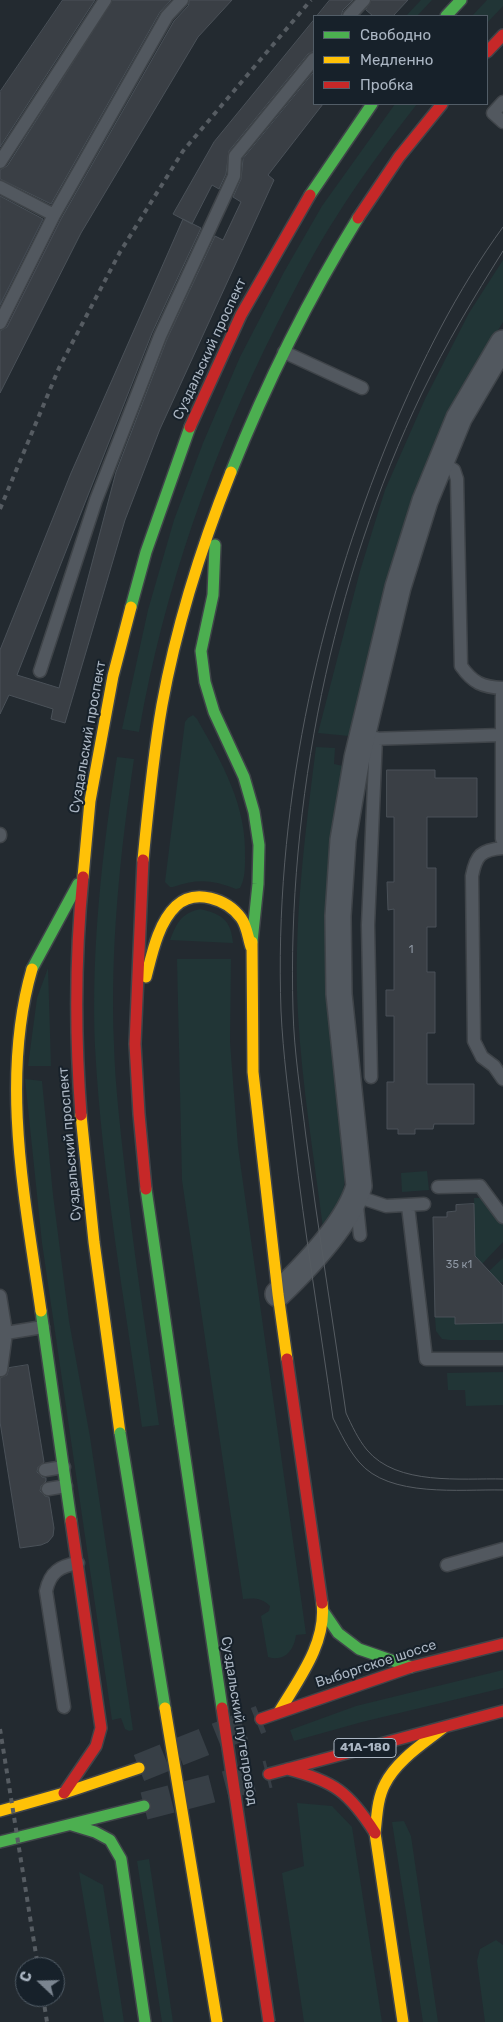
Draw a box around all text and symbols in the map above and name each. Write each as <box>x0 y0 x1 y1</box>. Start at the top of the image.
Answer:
legend <box>313 15 488 105</box>
text: Свободно <box>360 26 431 44</box>
text: Медленно <box>360 51 433 69</box>
text: Пробка <box>360 76 413 94</box>
street label: Суздальский проспект <box>170 276 250 422</box>
street label: Суздальский проспект <box>66 660 110 814</box>
house number: 1 <box>409 943 413 957</box>
street label: Суздальский проспект <box>55 1066 85 1222</box>
house number: 35 к1 <box>446 1258 472 1272</box>
street label: Суздальский путепровод <box>217 1635 261 1807</box>
street label: Выборгское шоссе <box>313 1637 439 1691</box>
road number: 41А-180 <box>334 1739 396 1758</box>
north arrow <box>15 1957 65 2007</box>
text: С <box>17 1969 36 1984</box>

